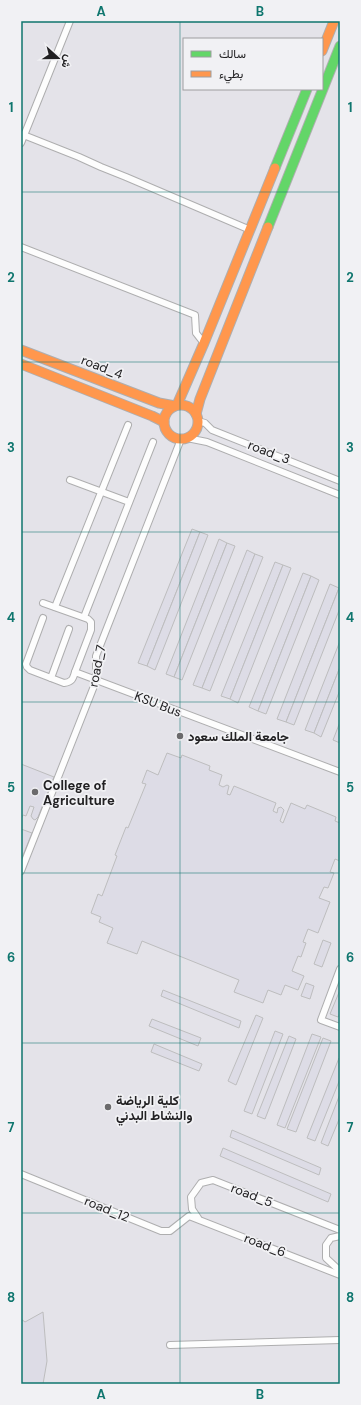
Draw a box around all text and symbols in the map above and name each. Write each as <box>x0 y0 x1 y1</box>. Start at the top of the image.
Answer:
text: A <box>96 3 106 20</box>
text: B <box>256 3 264 20</box>
north arrow <box>38 38 78 78</box>
legend <box>183 38 323 90</box>
text: سالك <box>219 46 246 62</box>
text: ش <box>58 53 76 70</box>
text: بطيء <box>219 66 243 84</box>
text: 1 <box>9 99 13 116</box>
text: 1 <box>348 99 352 116</box>
text: 2 <box>7 269 15 286</box>
text: 2 <box>346 269 354 286</box>
street label: road_4 <box>79 351 125 383</box>
street label: road_3 <box>246 436 292 468</box>
text: 3 <box>7 439 15 456</box>
text: 3 <box>346 439 354 456</box>
text: 4 <box>7 609 15 626</box>
text: 4 <box>346 609 354 626</box>
street label: road_7 <box>85 643 109 689</box>
street label: KSU Bus <box>132 687 184 721</box>
place label: جامعة الملك سعود <box>188 728 289 745</box>
marker: جامعة الملك سعود <box>175 731 185 741</box>
place label: College of Agriculture <box>43 777 115 809</box>
text: 5 <box>7 779 15 796</box>
text: 5 <box>346 779 354 796</box>
marker: College of Agriculture <box>30 787 40 797</box>
text: 6 <box>7 949 15 966</box>
text: 6 <box>346 949 354 966</box>
place label: كلية الرياضة والنشاط البدني <box>116 1092 192 1126</box>
marker: كلية الرياضة والنشاط البدني <box>103 1102 113 1112</box>
text: 7 <box>8 1119 15 1136</box>
text: 7 <box>347 1119 354 1136</box>
street label: road_5 <box>229 1179 275 1211</box>
street label: road_12 <box>82 1192 132 1226</box>
street label: road_6 <box>242 1229 288 1261</box>
text: 8 <box>7 1289 15 1306</box>
text: 8 <box>346 1289 354 1306</box>
text: A <box>96 1386 106 1403</box>
text: B <box>256 1386 264 1403</box>

